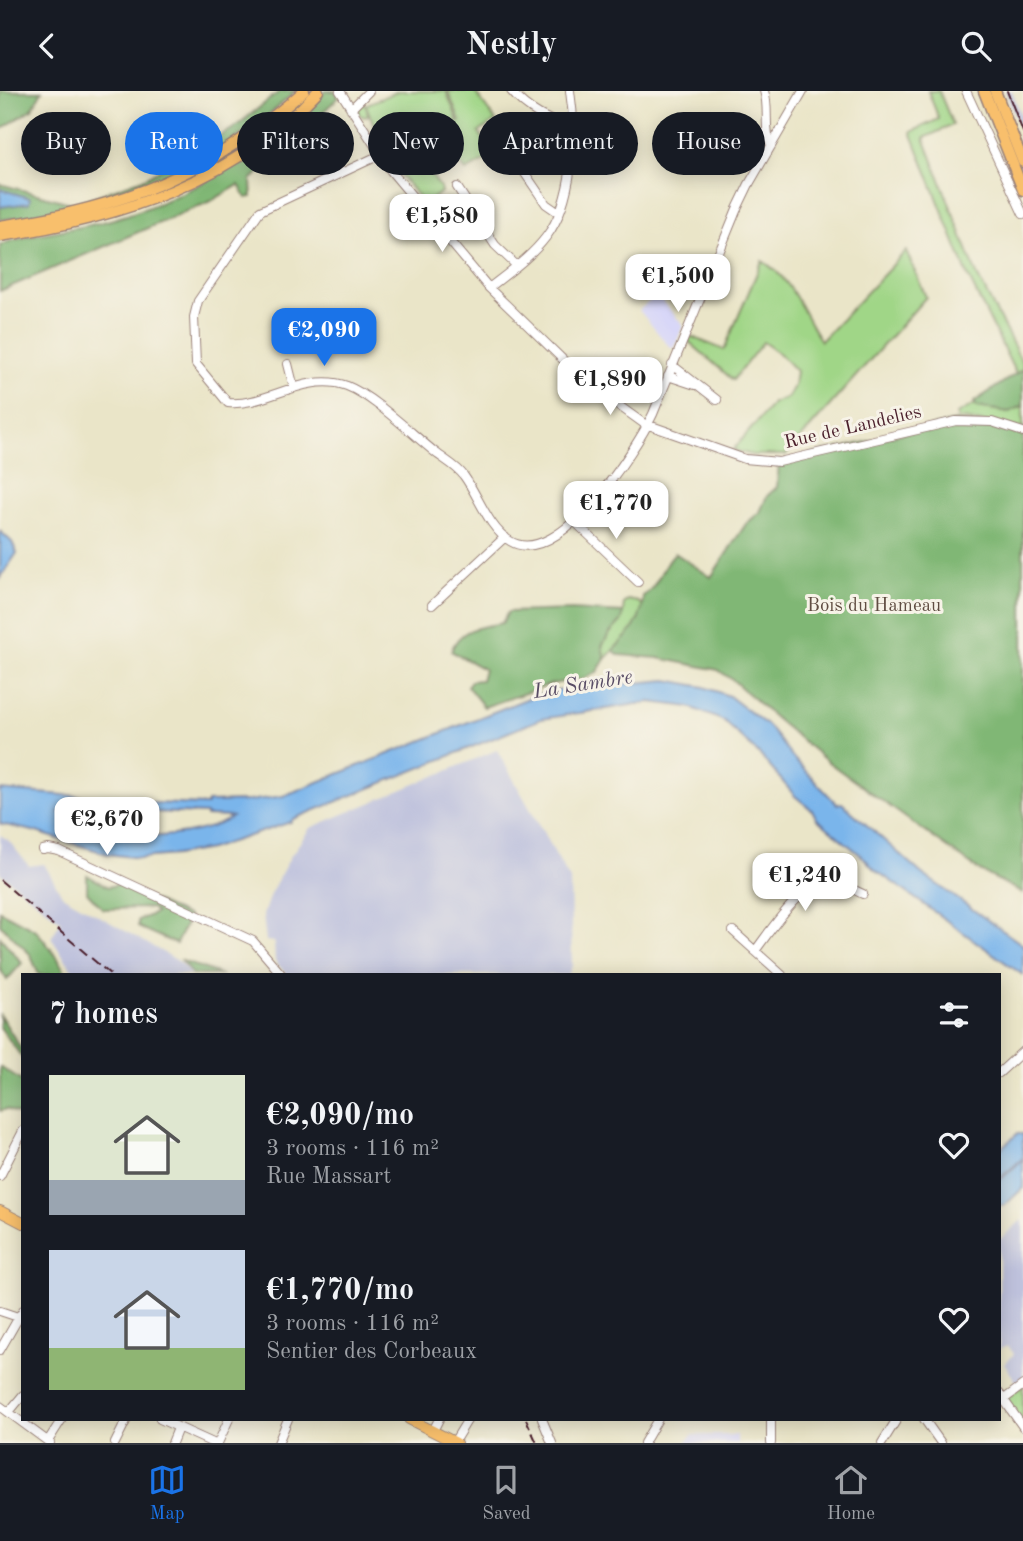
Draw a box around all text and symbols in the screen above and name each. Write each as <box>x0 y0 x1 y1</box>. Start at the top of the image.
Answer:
icon: back <box>28 27 66 65</box>
icon: search <box>957 27 995 65</box>
text: Nestly <box>466 30 557 62</box>
chip: Buy <box>21 112 111 175</box>
chip: Rent <box>125 112 223 175</box>
chip: Filters <box>237 112 354 175</box>
chip: New <box>368 112 464 175</box>
chip: Apartment <box>478 112 638 175</box>
chip: House <box>652 112 765 175</box>
pin: €1,580 <box>385 195 499 254</box>
text: €1,580 <box>405 205 479 228</box>
pin: €1,500 <box>621 255 735 314</box>
text: €1,500 <box>641 265 715 288</box>
pin: €2,090 <box>267 309 381 368</box>
text: €2,090 <box>287 319 361 342</box>
pin: €1,890 <box>553 357 667 417</box>
text: €1,890 <box>573 368 647 391</box>
street label: Rue de Landelies <box>783 403 923 453</box>
pin: €1,770 <box>559 482 673 541</box>
text: €1,770 <box>579 492 653 515</box>
park label: Bois du Hameau <box>807 597 941 616</box>
water label: La Sambre <box>531 667 634 703</box>
pin: €2,670 <box>50 797 164 857</box>
text: €2,670 <box>70 808 144 831</box>
pin: €1,240 <box>748 853 862 913</box>
text: €1,240 <box>768 864 842 887</box>
icon: filters <box>935 996 973 1034</box>
text: 7 homes <box>49 1000 158 1030</box>
text: €2,090/mo <box>266 1101 414 1131</box>
icon: home <box>105 1103 189 1187</box>
icon: heart <box>935 1126 973 1164</box>
text: 3 rooms · 116 m² <box>266 1137 439 1160</box>
text: Rue Massart <box>266 1165 391 1188</box>
text: €1,770/mo <box>266 1276 414 1306</box>
icon: home <box>105 1278 189 1362</box>
icon: heart <box>935 1301 973 1339</box>
text: 3 rooms · 116 m² <box>266 1312 439 1335</box>
text: Sentier des Corbeaux <box>266 1340 477 1363</box>
tab: Map <box>148 1461 186 1526</box>
tab: Saved <box>482 1461 531 1526</box>
tab: Home <box>827 1461 875 1526</box>

